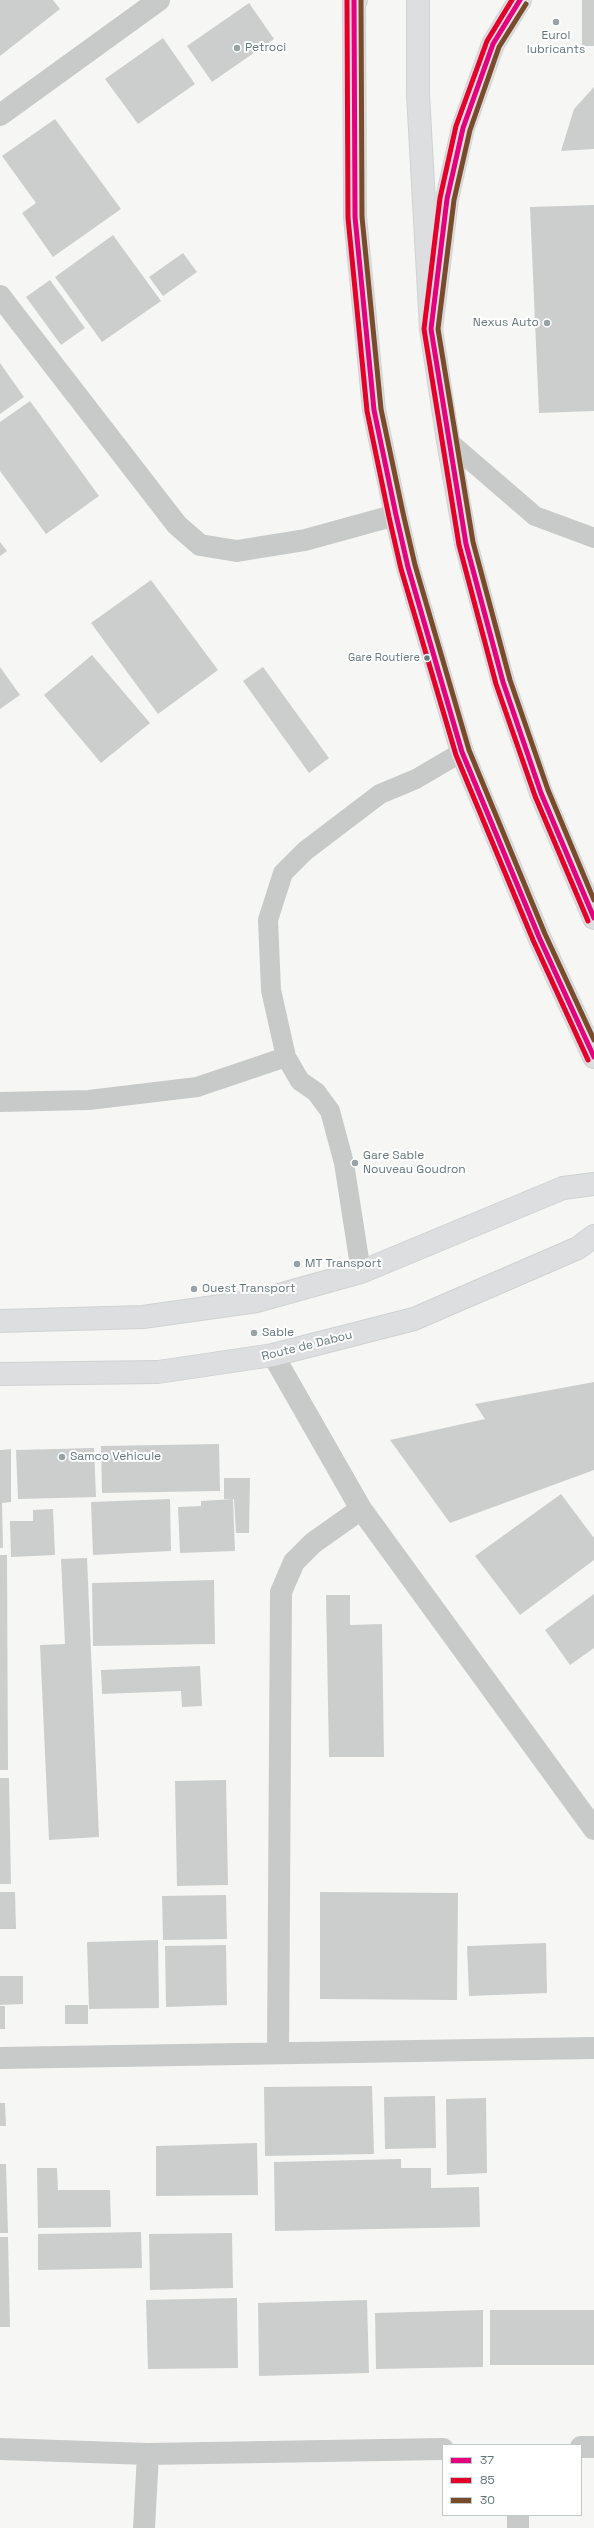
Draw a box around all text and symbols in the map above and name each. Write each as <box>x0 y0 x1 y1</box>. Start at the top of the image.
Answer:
marker: Eurol lubricants <box>551 17 561 27</box>
place label: Eurol lubricants <box>527 29 585 57</box>
place label: Petroci <box>245 41 286 55</box>
marker: Petroci <box>232 43 242 53</box>
place label: Nexus Auto <box>473 316 539 330</box>
marker: Nexus Auto <box>542 318 552 328</box>
place label: Gare Routiere <box>348 651 420 665</box>
marker: Gare Routiere <box>422 653 432 663</box>
place label: Gare Sable Nouveau Goudron <box>363 1149 466 1177</box>
marker: Gare Sable Nouveau Goudron <box>350 1158 360 1168</box>
place label: MT Transport <box>305 1257 382 1271</box>
marker: MT Transport <box>292 1259 302 1269</box>
place label: Ouest Transport <box>202 1282 296 1296</box>
marker: Ouest Transport <box>189 1284 199 1294</box>
place label: Sable <box>262 1326 294 1340</box>
marker: Sable <box>249 1328 259 1338</box>
street label: Route de Dabou <box>260 1328 354 1364</box>
place label: Samco Vehicule <box>70 1450 161 1464</box>
marker: Samco Vehicule <box>57 1452 67 1462</box>
legend <box>442 2444 582 2516</box>
text: 37 <box>480 2452 494 2468</box>
text: 85 <box>480 2472 495 2488</box>
text: 30 <box>480 2492 495 2508</box>

